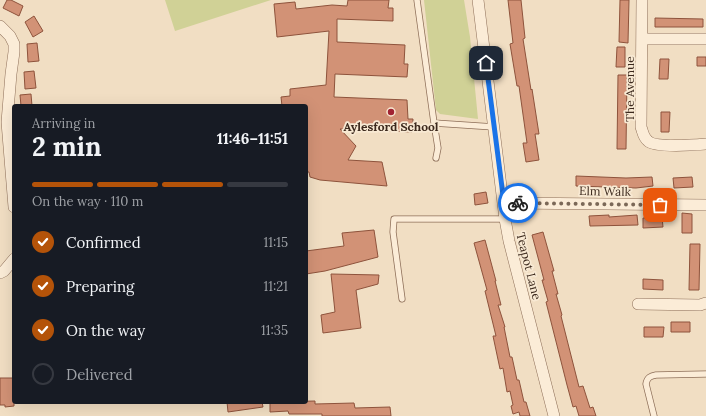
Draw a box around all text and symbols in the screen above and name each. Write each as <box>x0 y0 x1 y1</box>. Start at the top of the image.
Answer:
pin <box>469 46 503 80</box>
icon: home <box>475 52 497 74</box>
street label: The Avenue <box>622 56 637 122</box>
marker: Aylesford School <box>386 107 396 117</box>
text: Arriving in <box>32 115 95 132</box>
place label: Aylesford School <box>343 119 439 134</box>
text: 11:46–11:51 <box>217 129 288 148</box>
text: 2 min <box>32 130 102 163</box>
courier <box>498 183 538 223</box>
street label: Elm Walk <box>579 183 632 199</box>
pin <box>643 188 677 222</box>
icon: bike <box>507 192 529 214</box>
text: On the way · 110 m <box>32 193 143 210</box>
icon: bag <box>649 194 671 216</box>
icon: check <box>32 231 54 253</box>
street label: Teapot Lane <box>513 231 545 302</box>
text: Confirmed <box>66 233 141 252</box>
text: 11:15 <box>263 234 288 251</box>
icon: check <box>32 275 54 297</box>
text: Preparing <box>66 277 134 296</box>
text: 11:21 <box>264 278 288 295</box>
icon: check <box>32 319 54 341</box>
text: On the way <box>66 321 145 340</box>
text: 11:35 <box>261 322 288 339</box>
text: Delivered <box>66 365 133 384</box>

